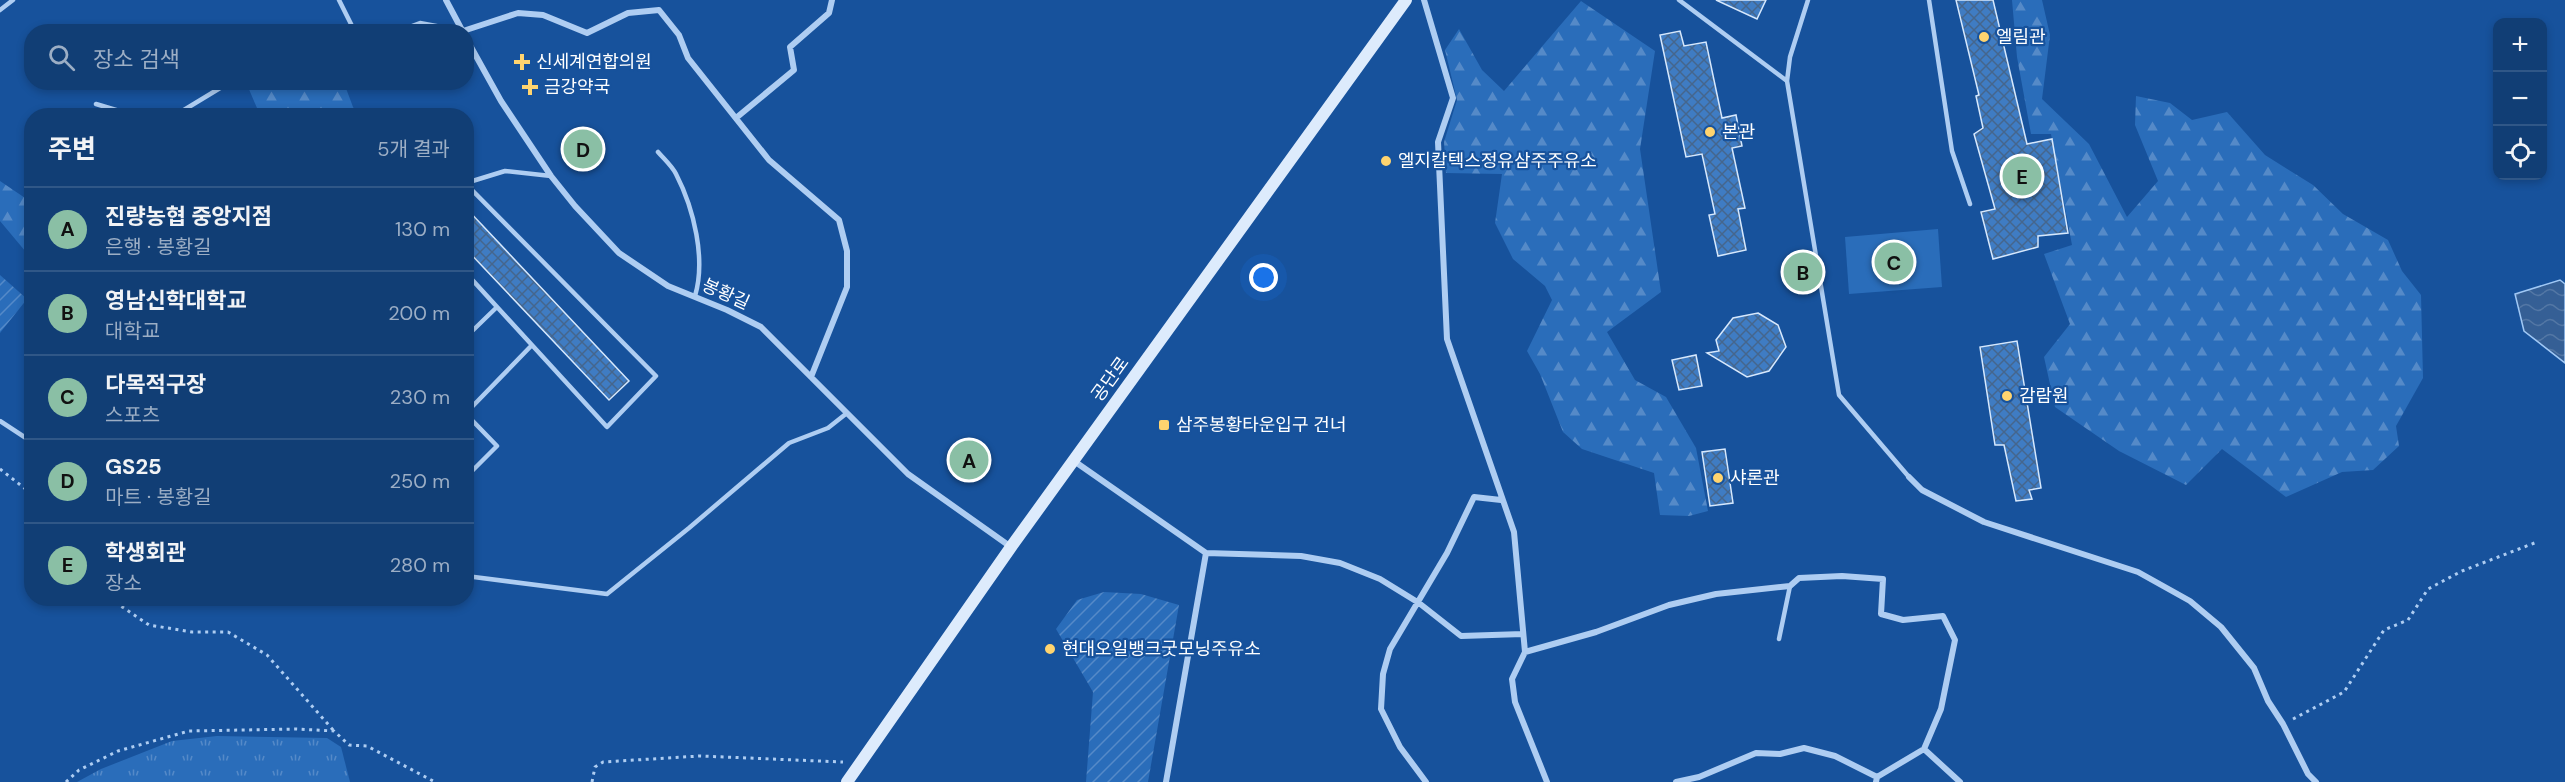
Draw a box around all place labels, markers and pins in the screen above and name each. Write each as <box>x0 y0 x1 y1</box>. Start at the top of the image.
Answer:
place label: 엘림관 <box>1996 25 2046 49</box>
marker: 엘림관 <box>1977 30 1991 44</box>
place label: 신세계연합의원 <box>536 50 652 74</box>
marker: 신세계연합의원 <box>513 53 531 71</box>
place label: 금강약국 <box>544 75 610 99</box>
marker: 금강약국 <box>521 78 539 96</box>
place label: 본관 <box>1722 120 1756 144</box>
marker: 본관 <box>1703 125 1717 139</box>
pin: D <box>564 126 602 172</box>
place label: 엘지칼텍스정유삼주주유소 <box>1398 149 1597 173</box>
marker: 엘지칼텍스정유삼주주유소 <box>1379 154 1393 168</box>
pin: E <box>2002 154 2042 198</box>
pin: C <box>1874 240 1914 284</box>
pin: B <box>1784 250 1822 294</box>
place label: 감람원 <box>2019 384 2069 408</box>
marker: 감람원 <box>2000 389 2014 403</box>
place label: 삼주봉황타운입구 건너 <box>1176 413 1346 437</box>
marker: 삼주봉황타운입구 건너 <box>1157 418 1171 432</box>
pin: A <box>950 438 988 482</box>
place label: 샤론관 <box>1730 466 1780 490</box>
marker: 샤론관 <box>1711 471 1725 485</box>
place label: 현대오일뱅크굿모닝주유소 <box>1062 637 1261 661</box>
marker: 현대오일뱅크굿모닝주유소 <box>1043 642 1057 656</box>

